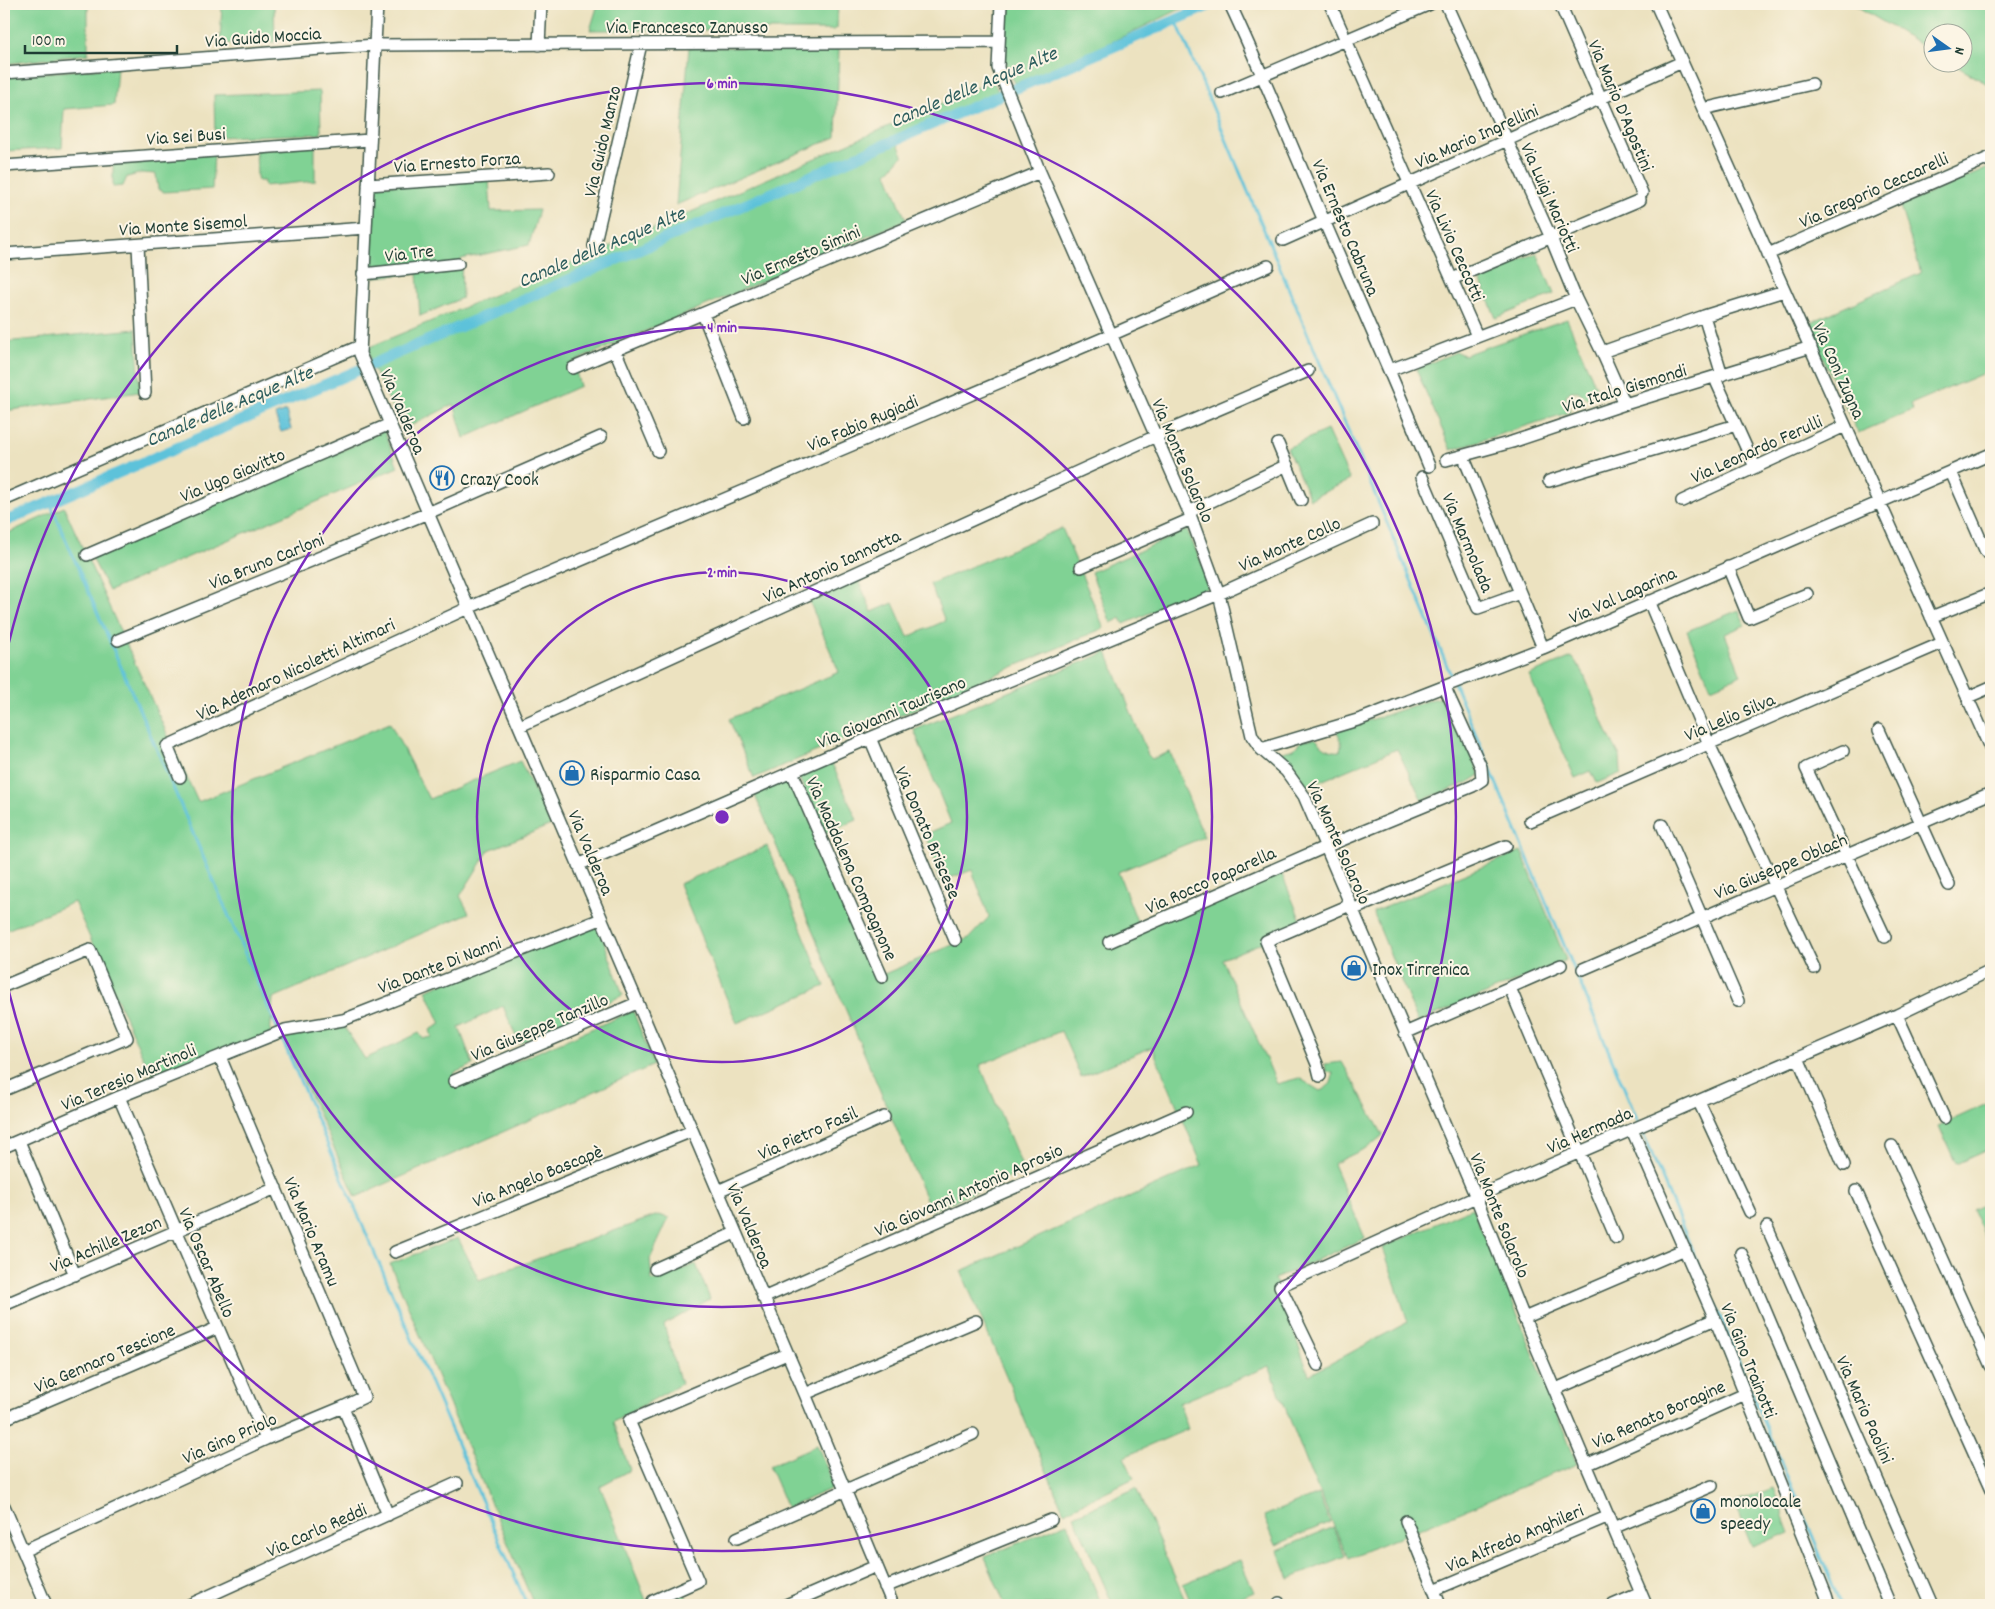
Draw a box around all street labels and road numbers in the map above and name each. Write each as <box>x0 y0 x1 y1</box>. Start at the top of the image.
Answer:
street label: Via Francesco Zanusso <box>606 16 768 43</box>
street label: Via Guido Moccia <box>204 22 323 57</box>
street label: Via Mario D'Agostini <box>1579 36 1659 177</box>
street label: Via Guido Manzo <box>579 84 630 200</box>
street label: Via Mario Ingrellini <box>1411 99 1544 177</box>
street label: Via Sei Busi <box>146 122 227 155</box>
street label: Via Luigi Mariotti <box>1511 139 1584 258</box>
street label: Via Ernesto Forza <box>393 147 522 182</box>
street label: Via Gregorio Ceccarelli <box>1795 147 1954 237</box>
street label: Via Ernesto Cabruna <box>1303 156 1385 302</box>
street label: Via Livio Ceccotti <box>1416 186 1490 307</box>
street label: Via Monte Sisemol <box>118 210 249 245</box>
street label: Via Ernesto Simini <box>738 220 866 294</box>
street label: Via Tre <box>384 239 435 272</box>
street label: Via Coni Zugna <box>1804 319 1871 425</box>
street label: Via Italo Gismondi <box>1560 358 1691 422</box>
street label: Via Valderoa <box>371 366 431 460</box>
street label: Via Fabio Rugiadi <box>804 389 924 461</box>
street label: Via Monte Solarolo <box>1142 395 1219 528</box>
street label: Via Leonardo Ferulli <box>1687 410 1828 492</box>
street label: Via Ugo Giavitto <box>177 443 290 512</box>
street label: Via Marmolada <box>1433 489 1499 598</box>
street label: Via Monte Collo <box>1235 512 1346 581</box>
street label: Via Antonio Iannotta <box>759 524 907 612</box>
street label: Via Bruno Carloni <box>206 528 330 599</box>
street label: Via Val Lagarina <box>1565 561 1682 633</box>
street label: Via Ademaro Nicoletti Altimari <box>192 613 401 729</box>
street label: Via Giovanni Taurisano <box>814 671 971 758</box>
street label: Via Lelio Silva <box>1681 688 1781 750</box>
street label: Via Donato Briscese <box>886 763 966 904</box>
street label: Via Maddalena Compagnone <box>797 773 903 966</box>
street label: Via Monte Solarolo <box>1297 777 1376 910</box>
street label: Via Valderoa <box>559 807 619 901</box>
street label: Via Giuseppe Oblach <box>1710 828 1852 909</box>
street label: Via Rocco Paparella <box>1142 841 1282 923</box>
street label: Via Dante Di Nanni <box>375 931 506 1003</box>
street label: Via Giuseppe Tanzillo <box>467 988 613 1070</box>
street label: Via Teresio Martinoli <box>58 1038 202 1120</box>
street label: Via Pietro Fasil <box>754 1101 863 1169</box>
street label: Via Hermada <box>1543 1101 1638 1163</box>
street label: Via Giovanni Antonio Aprosio <box>871 1138 1068 1246</box>
street label: Via Angelo Bascapè <box>469 1140 608 1217</box>
street label: Via Monte Solarolo <box>1460 1150 1535 1283</box>
street label: Via Mario Aramu <box>275 1173 345 1291</box>
street label: Via Valderoa <box>718 1180 778 1274</box>
street label: Via Oscar Abello <box>169 1204 240 1323</box>
street label: Via Achille Zezon <box>46 1211 166 1282</box>
street label: Via Gino Trainotti <box>1711 1300 1782 1424</box>
street label: Via Gennaro Tescione <box>31 1318 180 1402</box>
street label: Via Mario Paolini <box>1827 1352 1899 1469</box>
street label: Via Renato Boragine <box>1588 1375 1730 1458</box>
street label: Via Gino Priolo <box>179 1407 282 1473</box>
street label: Via Carlo Reddi <box>263 1498 372 1566</box>
street label: Via Alfredo Anghileri <box>1442 1499 1589 1581</box>

